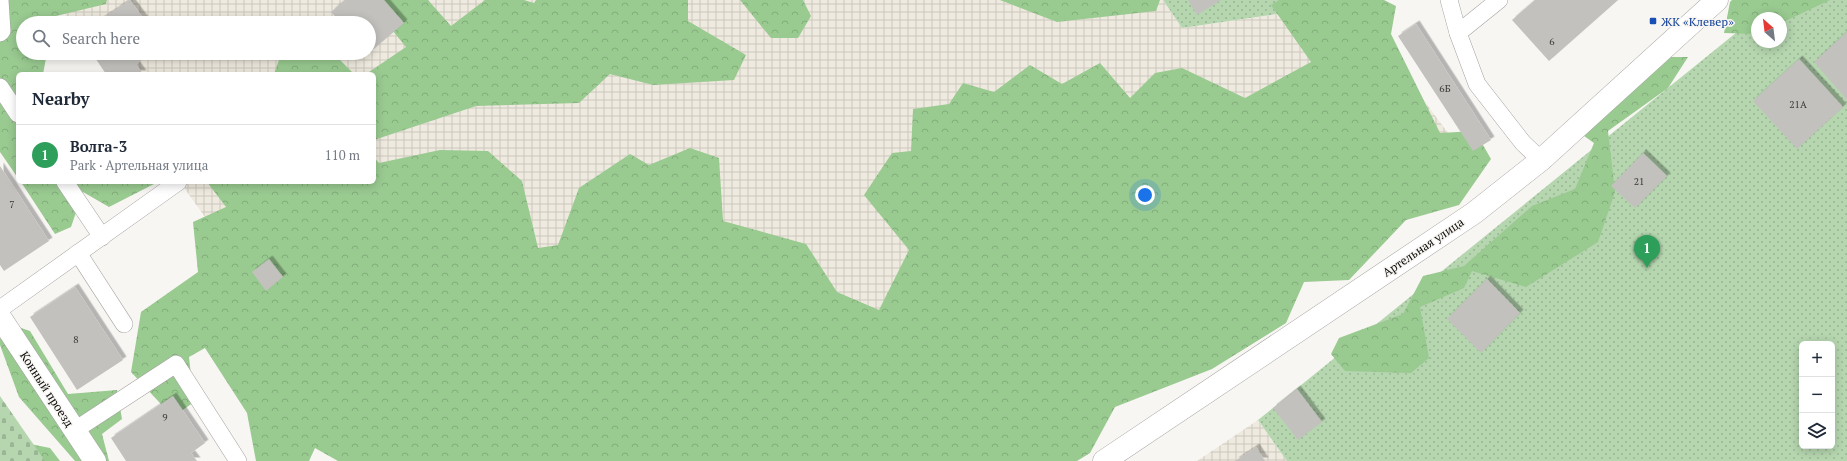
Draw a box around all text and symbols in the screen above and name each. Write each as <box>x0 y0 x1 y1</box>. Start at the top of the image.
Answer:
north arrow <box>1751 12 1787 48</box>
place label: ЖК «Клевер» <box>1661 14 1734 29</box>
search box <box>16 16 376 60</box>
marker: ЖК «Клевер» <box>1648 16 1658 26</box>
icon: search <box>30 27 52 49</box>
text: Search here <box>62 28 140 48</box>
house number: 6 <box>1549 35 1555 48</box>
house number: 6Б <box>1439 82 1451 95</box>
text: Nearby <box>32 87 90 110</box>
house number: 21А <box>1789 98 1807 111</box>
text: Волга-3 <box>70 136 127 156</box>
text: 1 <box>41 146 49 164</box>
text: 110 m <box>325 146 360 164</box>
text: Park · Артельная улица <box>70 156 208 174</box>
house number: 21 <box>1634 175 1644 188</box>
your location <box>1135 185 1155 205</box>
house number: 7 <box>9 198 15 211</box>
street label: Артельная улица <box>1379 214 1467 280</box>
pin: 1 <box>1634 235 1660 268</box>
house number: 8 <box>73 333 79 346</box>
map controls <box>1799 341 1835 449</box>
button: + <box>1799 341 1835 377</box>
street label: Конный проезд <box>17 348 77 430</box>
button: − <box>1799 377 1835 413</box>
house number: 9 <box>162 411 168 424</box>
button: layers <box>1799 413 1835 449</box>

